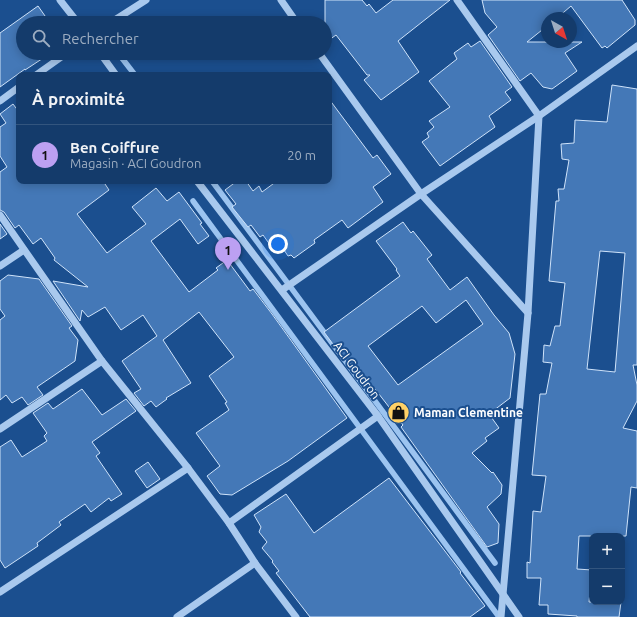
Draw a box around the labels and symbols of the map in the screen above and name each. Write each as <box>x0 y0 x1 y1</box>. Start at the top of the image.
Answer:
north arrow <box>541 12 577 48</box>
your location <box>268 234 288 254</box>
pin: 1 <box>215 237 241 270</box>
street label: ACI Goudron <box>331 339 383 401</box>
shop icon: Maman Clementine <box>385 399 411 425</box>
place label: Maman Clementine <box>414 406 523 419</box>

